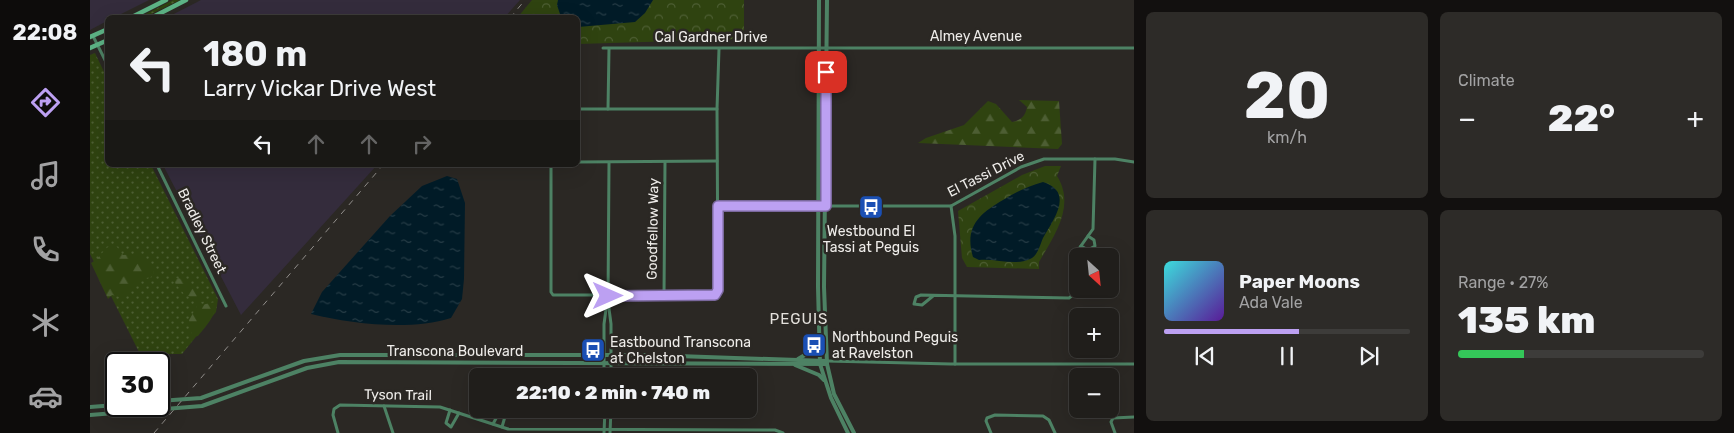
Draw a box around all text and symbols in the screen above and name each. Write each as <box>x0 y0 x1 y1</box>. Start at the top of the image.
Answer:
text: 22:08 <box>13 19 77 46</box>
street label: Almey Avenue <box>930 28 1022 45</box>
street label: Cal Gardner Drive <box>654 29 768 46</box>
text: 180 m <box>203 33 307 75</box>
icon: left <box>120 35 185 100</box>
pin <box>805 51 847 93</box>
text: 20 <box>1244 57 1330 134</box>
icon: arrive <box>812 58 840 86</box>
text: Climate <box>1458 71 1515 90</box>
text: Larry Vickar Drive West <box>203 75 436 102</box>
icon: directions <box>28 85 63 120</box>
text: 22° <box>1548 95 1615 141</box>
text: − <box>1458 102 1476 135</box>
text: + <box>1687 102 1704 135</box>
text: km/h <box>1267 128 1307 147</box>
icon: left <box>249 130 277 158</box>
icon: ahead <box>302 130 330 158</box>
icon: ahead <box>355 130 383 158</box>
icon: right <box>408 130 436 158</box>
street label: El Tassi Drive <box>945 147 1028 201</box>
icon: music <box>28 158 63 193</box>
street label: Goodfellow Way <box>644 178 662 280</box>
street label: Bradley Street <box>174 186 230 277</box>
bus stop icon: Westbound El Tassi at Peguis <box>858 194 884 220</box>
place label: Westbound El Tassi at Peguis <box>823 223 919 256</box>
icon: phone <box>28 232 63 267</box>
north arrow <box>1069 248 1119 298</box>
map controls <box>1069 248 1119 418</box>
position arrow <box>581 269 633 321</box>
text: Paper Moons <box>1239 270 1360 293</box>
text: Range · 27% <box>1458 273 1548 292</box>
text: Ada Vale <box>1239 293 1303 312</box>
text: 135 km <box>1458 297 1596 343</box>
icon: climate <box>28 305 63 340</box>
button: + <box>1069 308 1119 358</box>
district label: PEGUIS <box>770 310 828 328</box>
place label: Northbound Peguis at Ravelston <box>832 329 958 362</box>
bus stop icon: Northbound Peguis at Ravelston <box>801 332 827 358</box>
place label: Eastbound Transcona at Chelston <box>610 334 751 367</box>
bus stop icon: Eastbound Transcona at Chelston <box>580 337 606 363</box>
icon: previous <box>1191 342 1219 370</box>
icon: pause <box>1273 342 1301 370</box>
icon: next <box>1355 342 1383 370</box>
street label: Transcona Boulevard <box>387 343 523 360</box>
speed limit sign: 30 <box>105 352 170 417</box>
button: − <box>1069 368 1119 418</box>
icon: car <box>28 379 63 414</box>
text: 22:10 · 2 min · 740 m <box>516 381 710 404</box>
street label: Tyson Trail <box>364 386 432 404</box>

